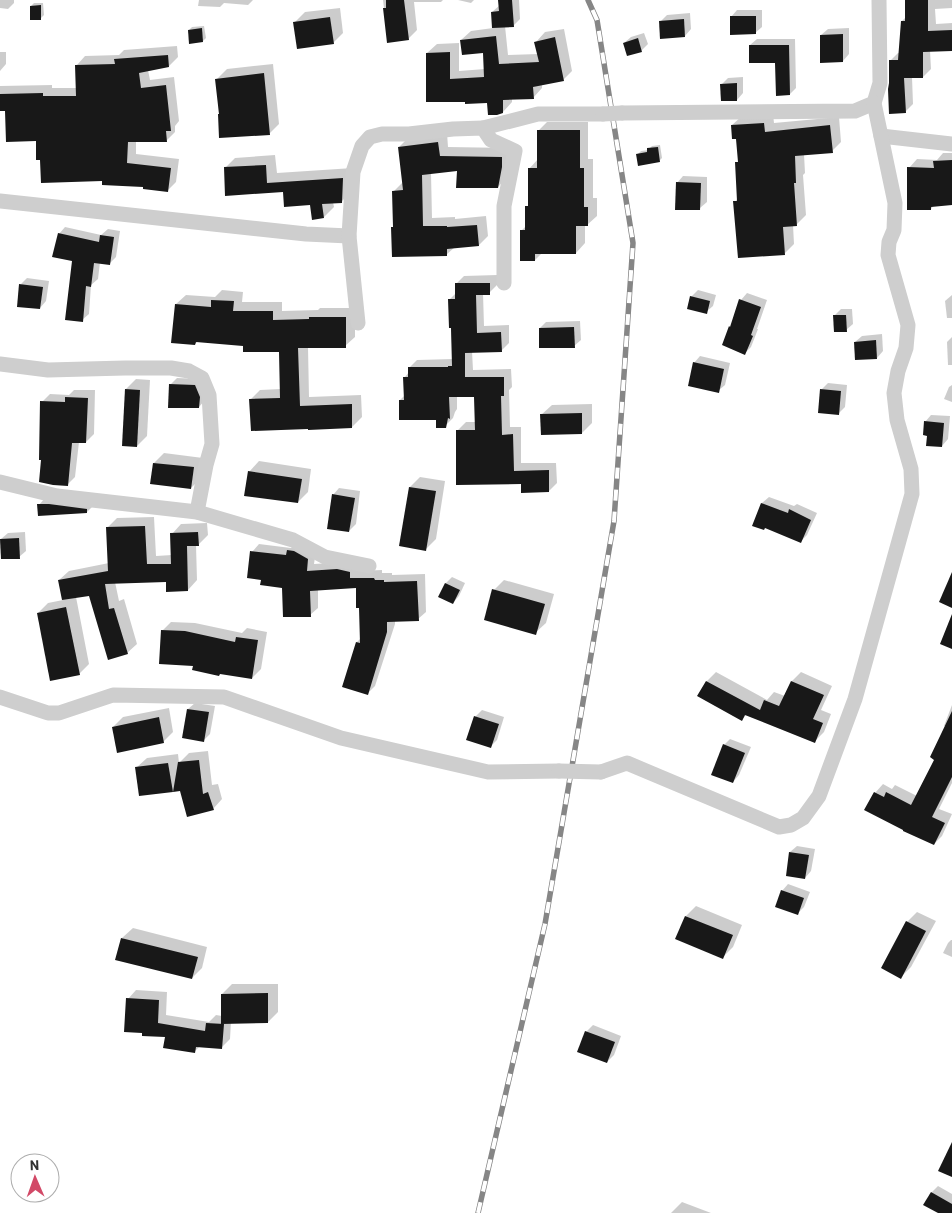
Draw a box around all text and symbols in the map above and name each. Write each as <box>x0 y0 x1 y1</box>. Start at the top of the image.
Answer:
north arrow <box>10 1153 60 1203</box>
text: N <box>30 1156 39 1173</box>

